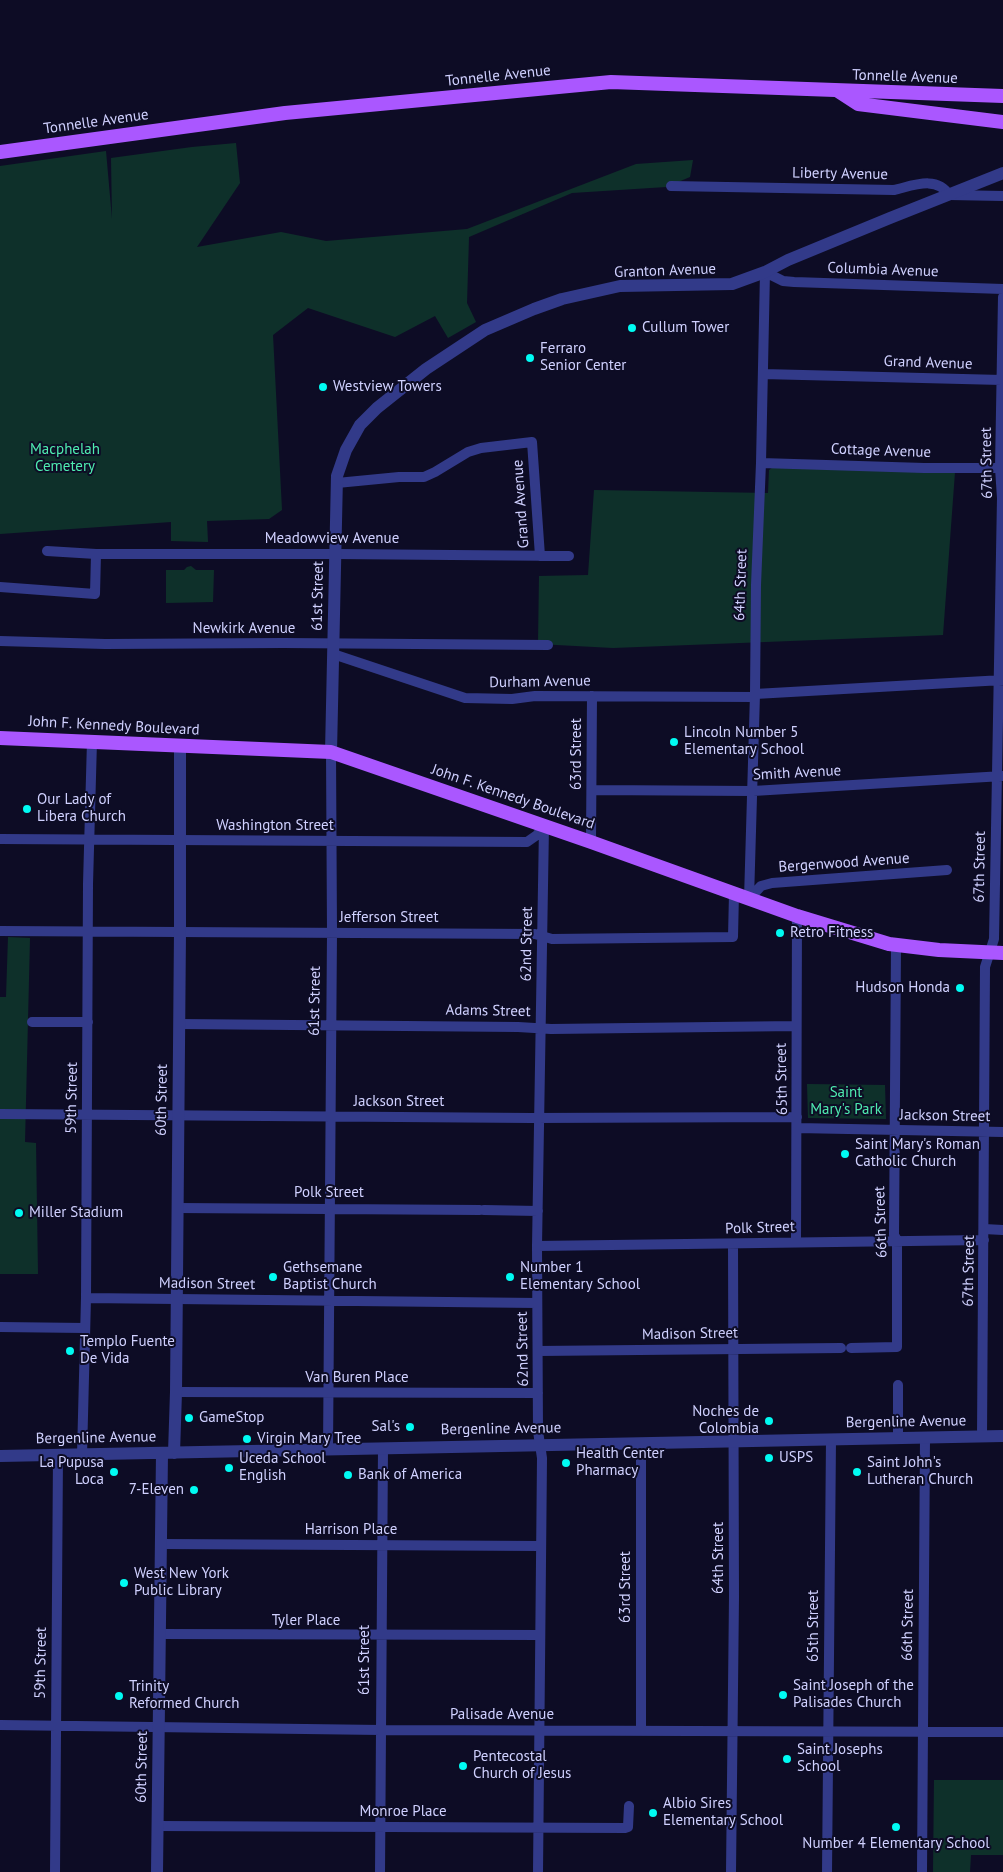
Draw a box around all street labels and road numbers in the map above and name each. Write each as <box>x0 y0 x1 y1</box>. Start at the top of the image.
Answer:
street label: Tonnelle Avenue <box>444 62 552 90</box>
street label: Tonnelle Avenue <box>852 66 958 88</box>
street label: Tonnelle Avenue <box>42 106 150 138</box>
street label: Liberty Avenue <box>792 164 888 184</box>
street label: Columbia Avenue <box>827 259 939 281</box>
street label: Granton Avenue <box>614 260 716 282</box>
street label: Grand Avenue <box>883 352 973 374</box>
street label: 67th Street <box>977 427 997 499</box>
street label: Cottage Avenue <box>831 440 931 462</box>
street label: Grand Avenue <box>509 459 533 549</box>
street label: Meadowview Avenue <box>265 530 399 548</box>
street label: 64th Street <box>731 549 751 621</box>
street label: 61st Street <box>308 561 328 631</box>
street label: Newkirk Avenue <box>193 620 295 638</box>
street label: Durham Avenue <box>489 672 591 692</box>
street label: John F. Kennedy Boulevard <box>28 713 200 739</box>
street label: 63rd Street <box>568 718 586 790</box>
street label: John F. Kennedy Boulevard <box>429 761 597 833</box>
street label: Smith Avenue <box>752 762 842 784</box>
street label: Washington Street <box>216 817 334 835</box>
street label: 67th Street <box>970 831 990 903</box>
street label: Bergenwood Avenue <box>778 849 910 877</box>
street label: 62nd Street <box>517 906 537 982</box>
street label: Jefferson Street <box>340 909 438 927</box>
street label: 61st Street <box>305 966 325 1036</box>
street label: Adams Street <box>445 1001 531 1021</box>
street label: 65th Street <box>772 1043 792 1115</box>
street label: 59th Street <box>62 1062 82 1134</box>
street label: 60th Street <box>152 1064 172 1136</box>
street label: Jackson Street <box>354 1093 444 1111</box>
street label: Jackson Street <box>900 1106 990 1126</box>
street label: Polk Street <box>294 1184 364 1202</box>
street label: 66th Street <box>871 1186 891 1258</box>
street label: Polk Street <box>725 1218 795 1238</box>
street label: 67th Street <box>959 1235 979 1307</box>
street label: Madison Street <box>159 1274 255 1294</box>
street label: 62nd Street <box>513 1311 533 1387</box>
street label: Madison Street <box>642 1324 738 1344</box>
street label: Van Buren Place <box>305 1369 409 1387</box>
street label: Bergenline Avenue <box>846 1412 966 1432</box>
street label: Bergenline Avenue <box>441 1419 561 1439</box>
street label: Bergenline Avenue <box>36 1428 156 1448</box>
street label: Harrison Place <box>305 1521 397 1539</box>
street label: 64th Street <box>710 1522 728 1594</box>
street label: 63rd Street <box>617 1551 635 1623</box>
street label: 66th Street <box>898 1589 918 1661</box>
street label: 65th Street <box>805 1590 823 1662</box>
street label: Tyler Place <box>272 1612 340 1630</box>
street label: 61st Street <box>356 1625 374 1695</box>
street label: 59th Street <box>31 1627 51 1699</box>
street label: Palisade Avenue <box>450 1706 554 1724</box>
street label: 60th Street <box>132 1731 152 1803</box>
street label: Monroe Place <box>359 1803 447 1821</box>

